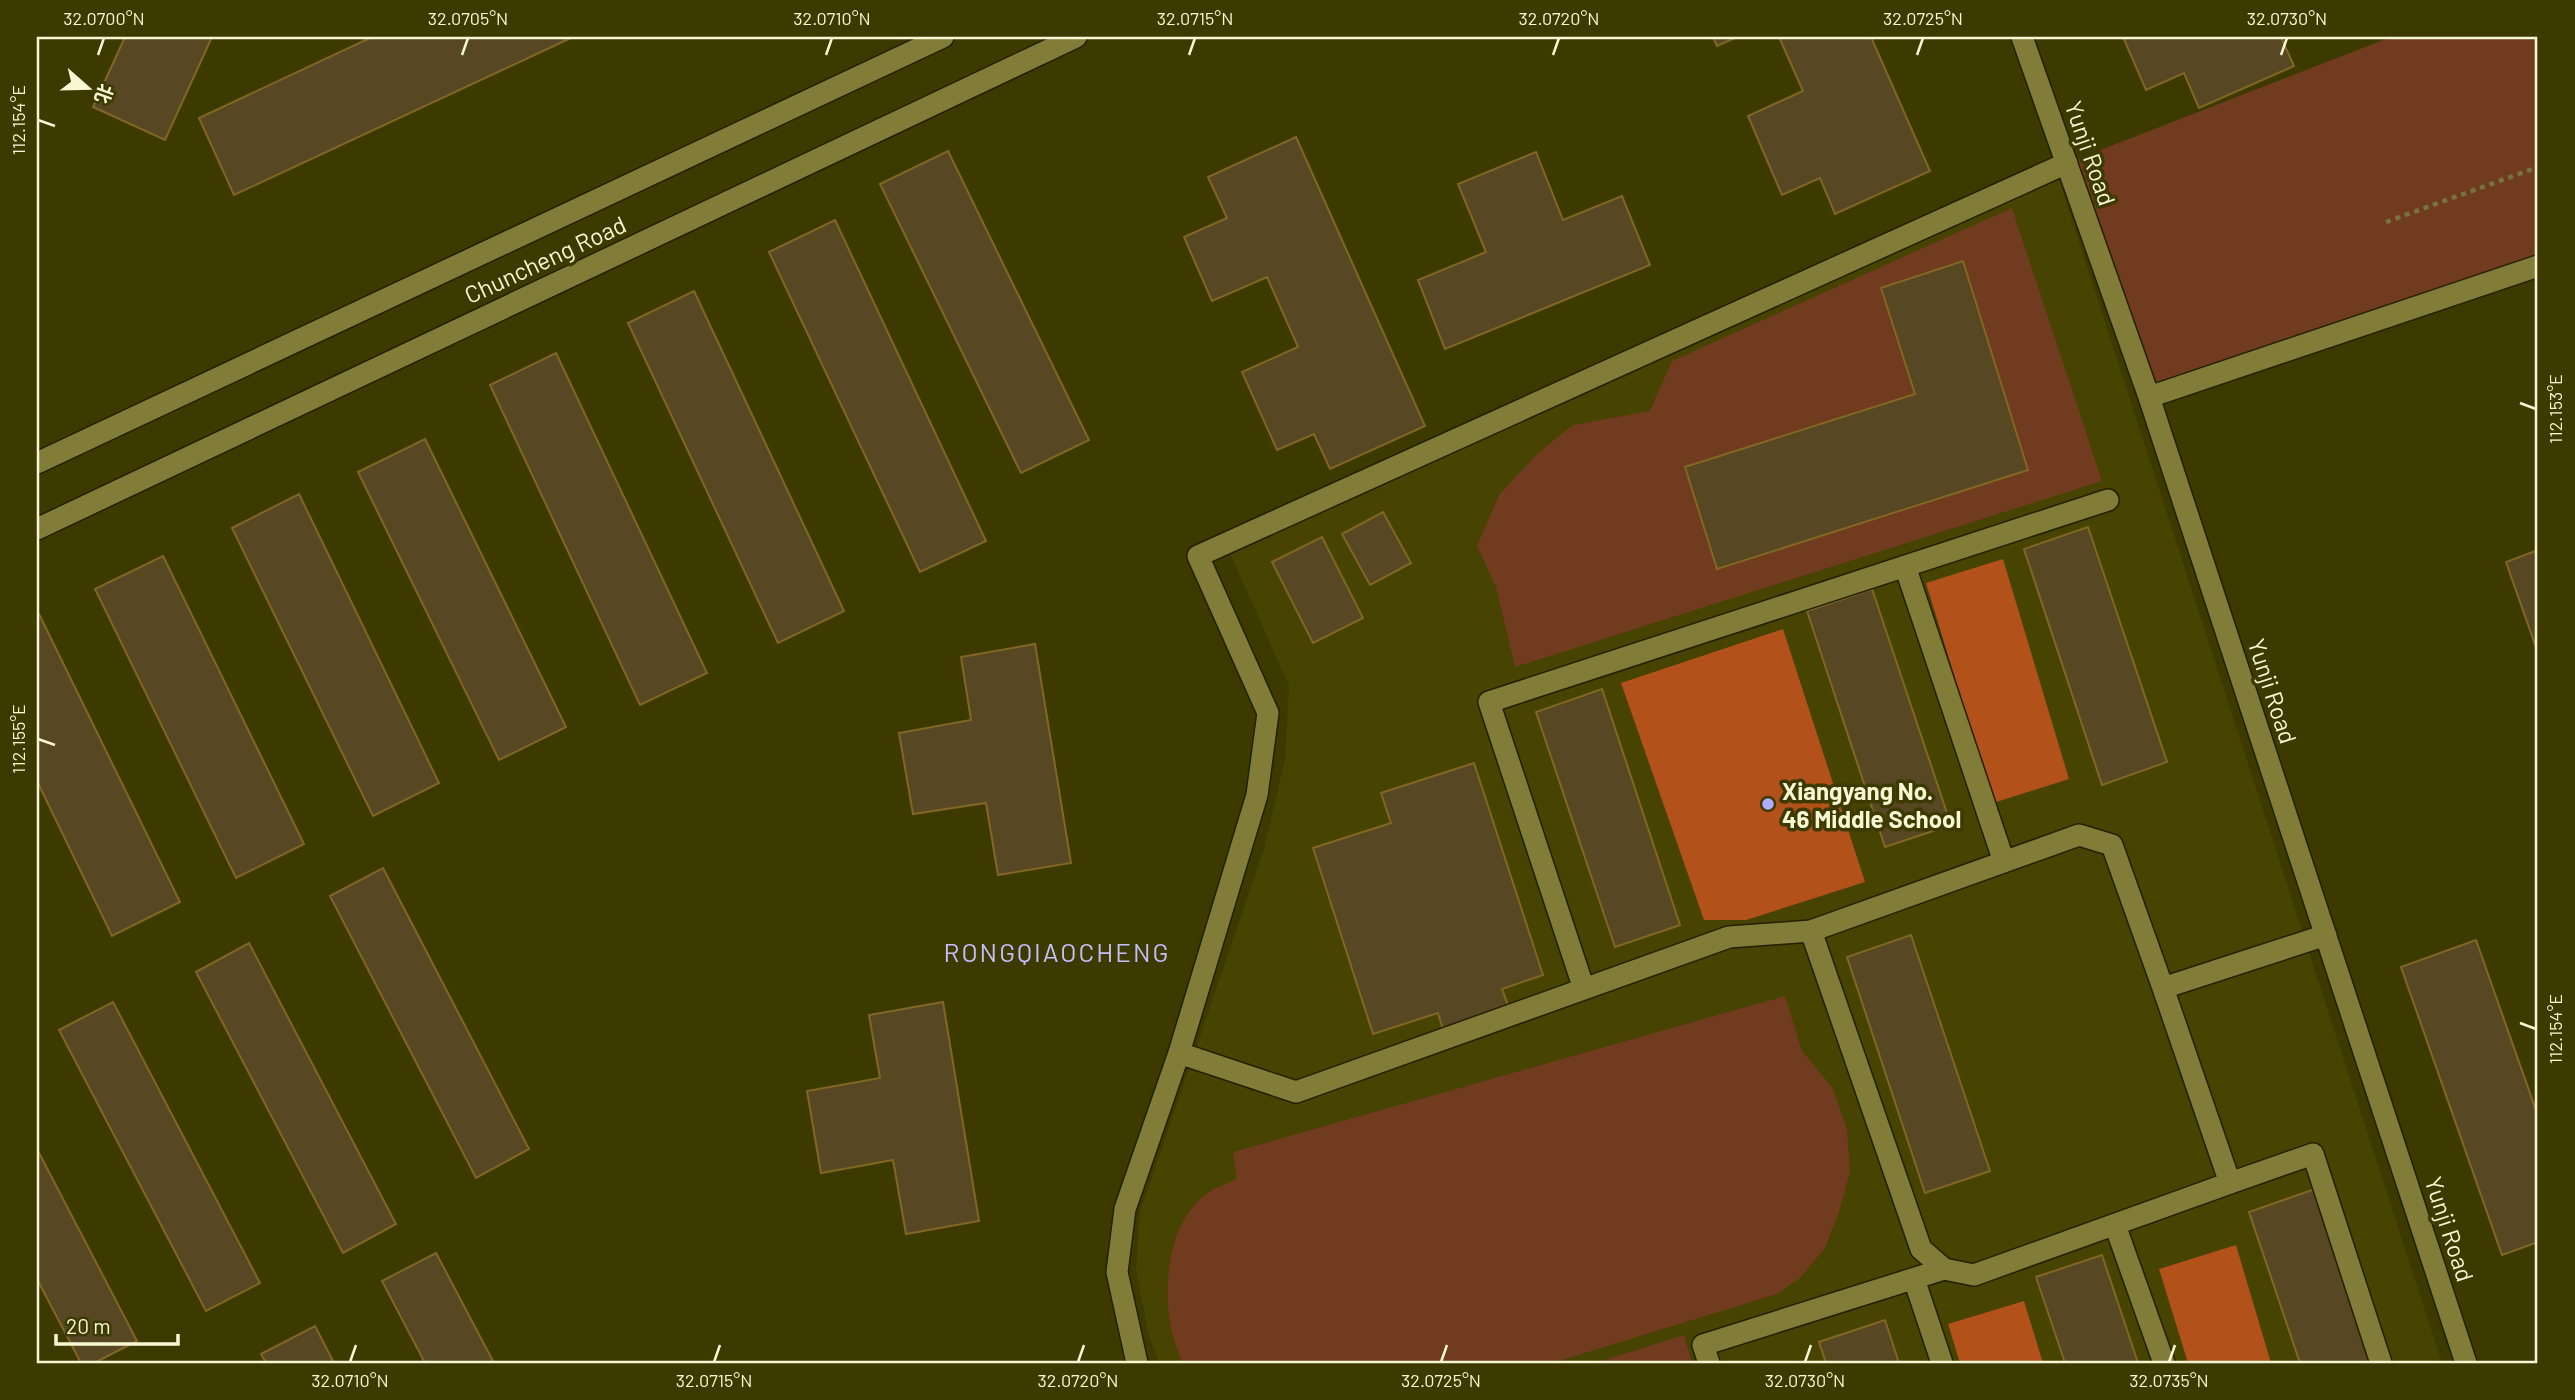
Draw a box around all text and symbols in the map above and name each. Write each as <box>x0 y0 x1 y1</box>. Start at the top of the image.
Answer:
text: 32.0700°N <box>63 7 145 29</box>
text: 32.0705°N <box>428 7 508 29</box>
text: 32.0710°N <box>793 7 871 29</box>
text: 32.0715°N <box>1157 7 1233 29</box>
text: 32.0720°N <box>1519 7 1599 29</box>
text: 32.0725°N <box>1883 7 1963 29</box>
text: 32.0730°N <box>2247 7 2327 29</box>
north arrow <box>52 52 122 122</box>
text: 北 <box>90 81 119 107</box>
text: 112.154°E <box>7 85 29 155</box>
street label: Yunji Road <box>2060 97 2122 209</box>
street label: Chuncheng Road <box>460 209 630 309</box>
text: 112.153°E <box>2544 374 2566 444</box>
street label: Yunji Road <box>2242 635 2304 747</box>
text: 112.155°E <box>7 704 29 774</box>
place label: Xiangyang No. 46 Middle School <box>1782 776 1961 833</box>
marker: Xiangyang No. 46 Middle School <box>1760 796 1776 812</box>
district label: RONGQIAOCHENG <box>944 936 1170 967</box>
text: 112.154°E <box>2544 994 2566 1064</box>
street label: Yunji Road <box>2419 1173 2481 1285</box>
scale bar <box>56 1302 178 1346</box>
text: 20 m <box>66 1313 111 1338</box>
text: 32.0710°N <box>311 1369 389 1391</box>
text: 32.0715°N <box>676 1369 752 1391</box>
text: 32.0720°N <box>1038 1369 1118 1391</box>
text: 32.0725°N <box>1401 1369 1481 1391</box>
text: 32.0730°N <box>1765 1369 1845 1391</box>
text: 32.0735°N <box>2129 1369 2209 1391</box>

